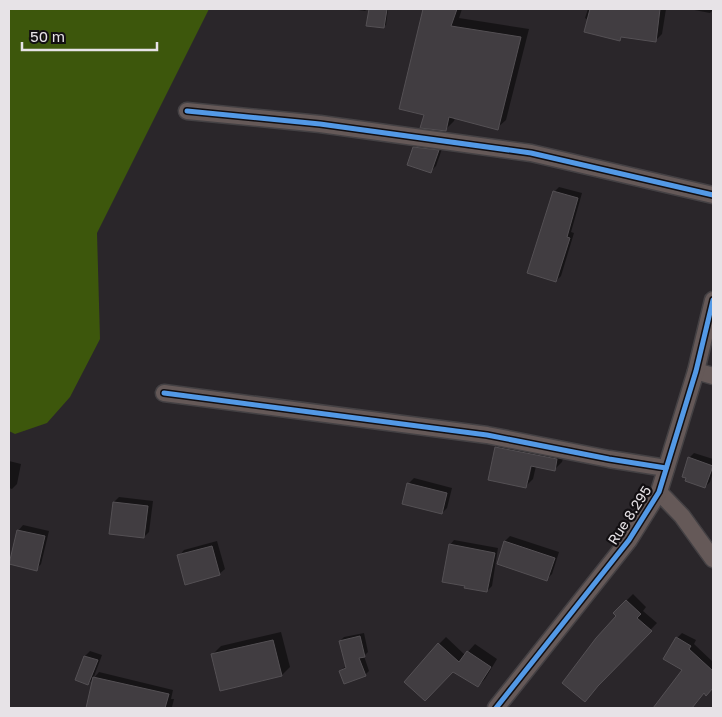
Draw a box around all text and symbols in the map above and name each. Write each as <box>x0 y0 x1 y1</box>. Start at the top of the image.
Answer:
scale bar <box>22 20 158 52</box>
text: 50 m <box>30 27 65 45</box>
street label: Rue 8.295 <box>604 482 654 548</box>

